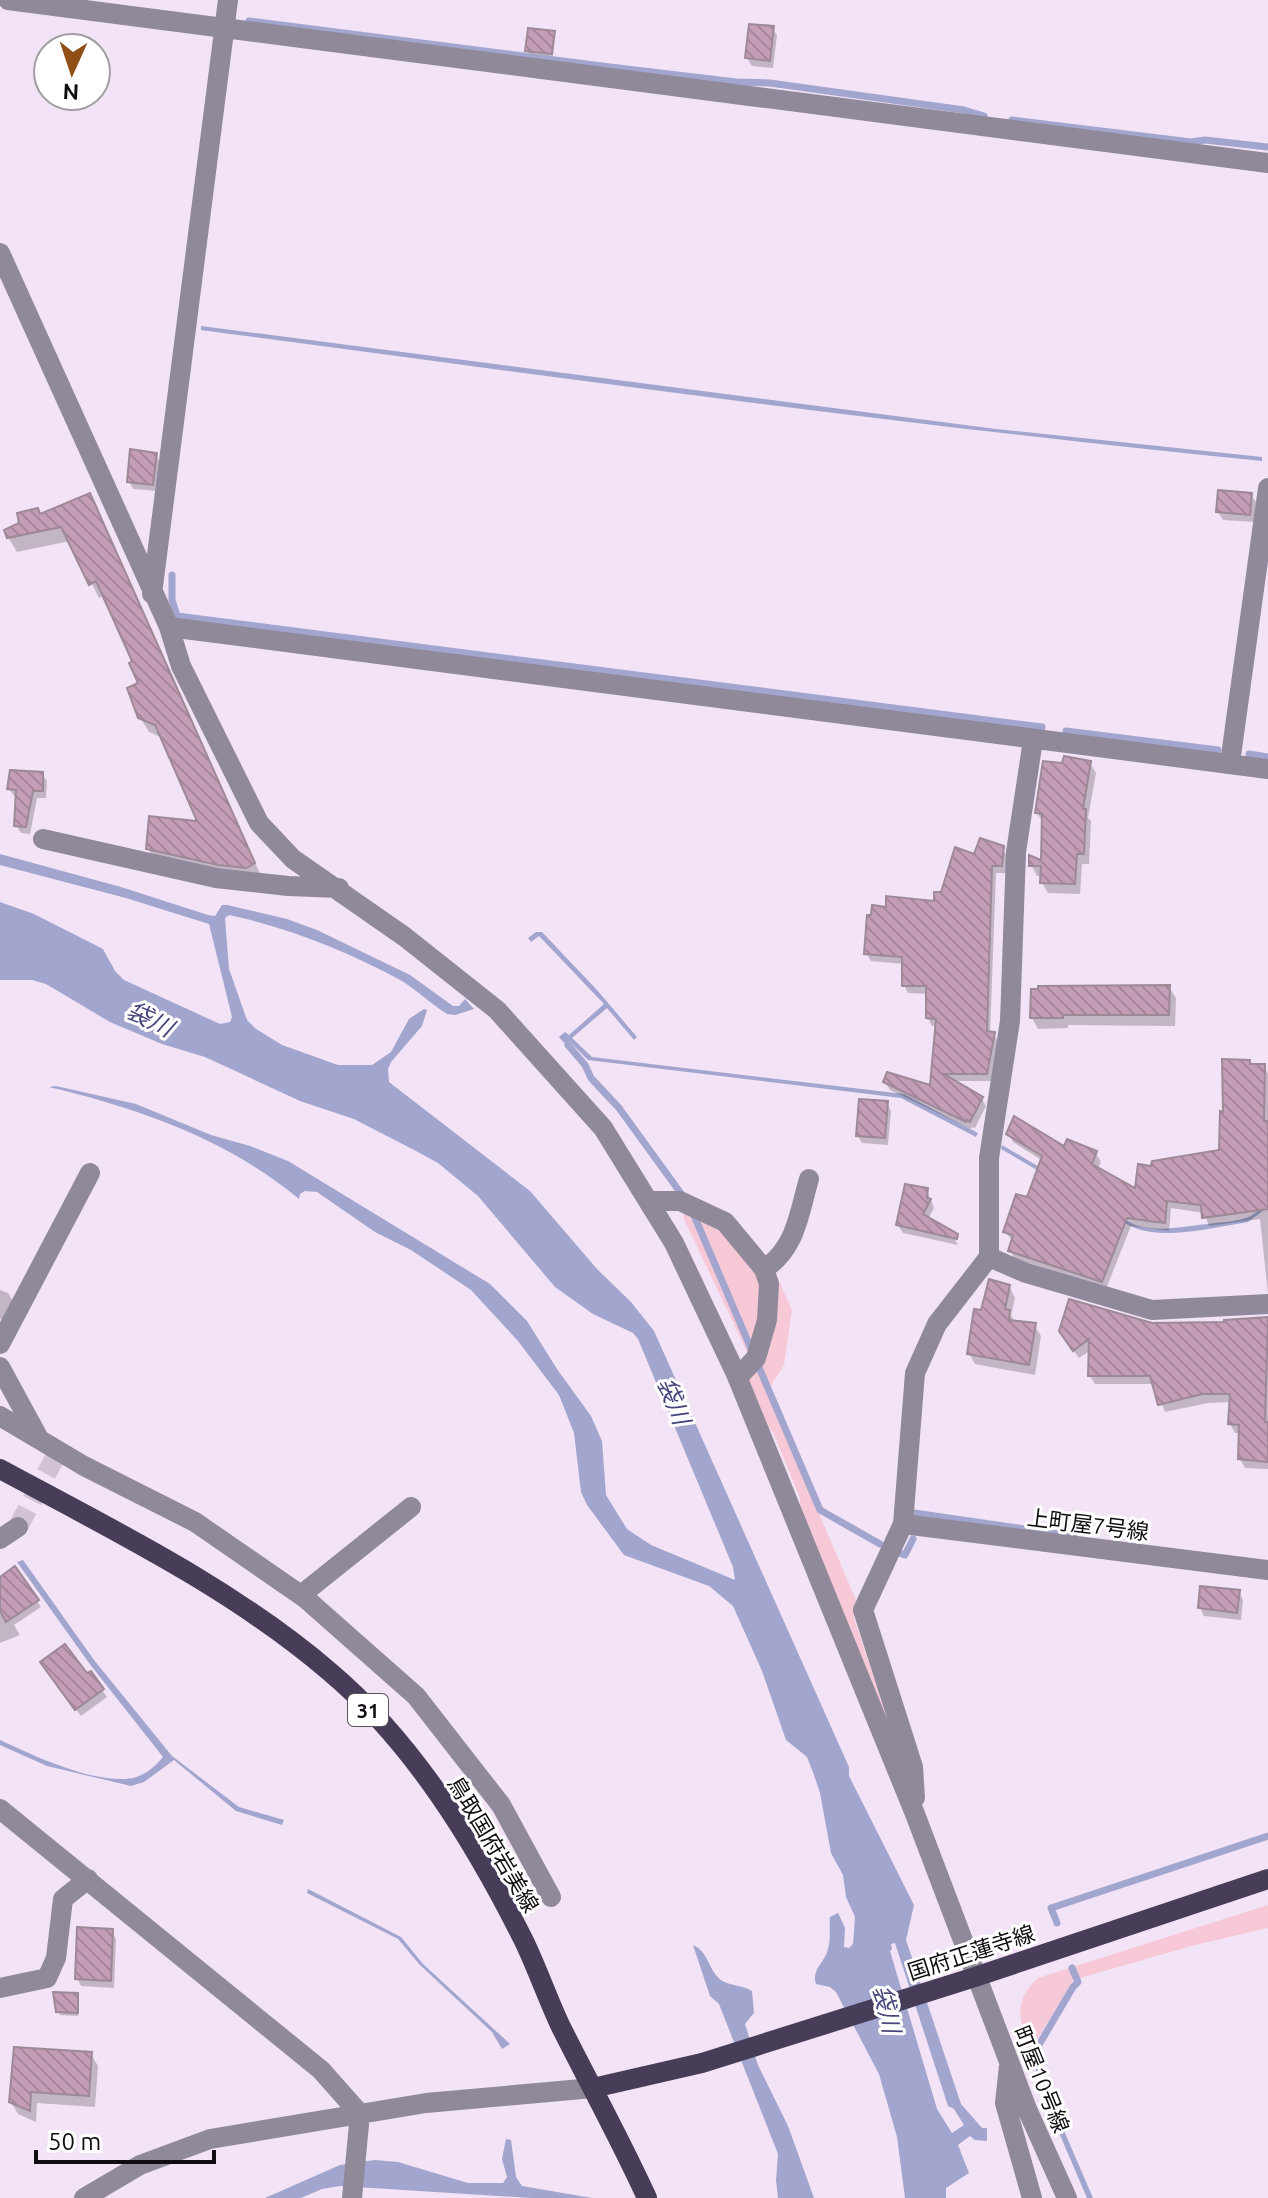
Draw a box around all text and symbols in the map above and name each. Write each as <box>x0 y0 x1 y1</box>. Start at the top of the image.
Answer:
north arrow <box>32 32 112 112</box>
text: N <box>62 80 80 105</box>
water label: 袋川 <box>122 996 180 1043</box>
water label: 袋川 <box>652 1374 697 1431</box>
street label: 上町屋7号線 <box>1026 1504 1150 1544</box>
road number: 31 <box>348 1694 388 1726</box>
street label: 鳥取国府岩美線 <box>444 1772 544 1916</box>
street label: 国府正蓮寺線 <box>904 1920 1038 1984</box>
water label: 袋川 <box>868 1983 906 2038</box>
street label: 町屋10号線 <box>1009 2022 1075 2136</box>
scale bar <box>36 2114 214 2164</box>
text: 50 m <box>48 2128 101 2155</box>

